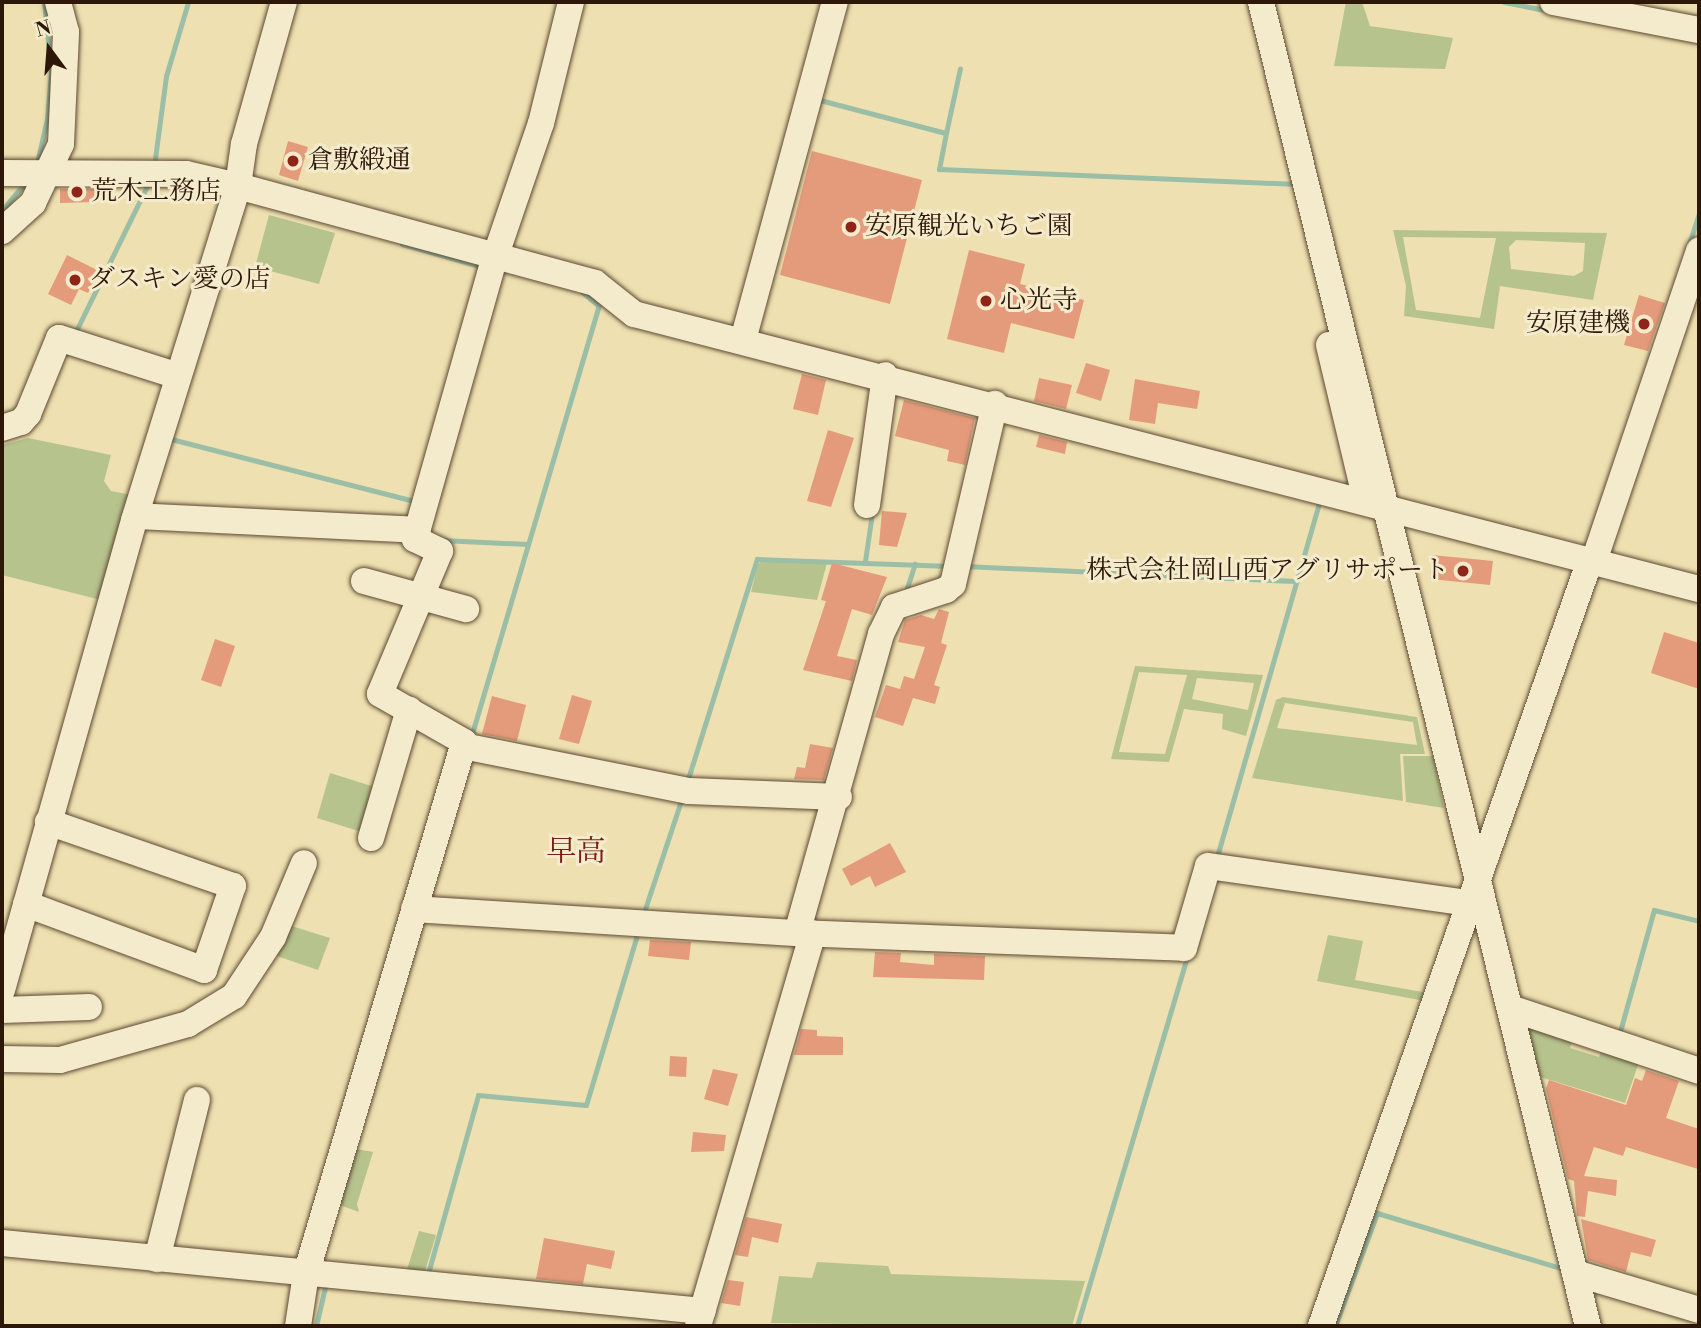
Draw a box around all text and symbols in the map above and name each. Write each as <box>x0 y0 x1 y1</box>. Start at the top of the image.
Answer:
north arrow <box>14 14 84 84</box>
text: N <box>33 15 54 42</box>
place label: 倉敷緞通 <box>307 145 411 177</box>
marker: 倉敷緞通 <box>285 153 301 169</box>
place label: 荒木工務店 <box>91 176 221 208</box>
marker: 荒木工務店 <box>69 184 85 200</box>
place label: 安原観光いちご園 <box>865 211 1073 243</box>
marker: 安原観光いちご園 <box>843 219 859 235</box>
place label: ダスキン愛の店 <box>89 264 271 296</box>
marker: ダスキン愛の店 <box>67 272 83 288</box>
place label: 心光寺 <box>1000 285 1078 317</box>
marker: 心光寺 <box>978 293 994 309</box>
place label: 安原建機 <box>1526 308 1630 340</box>
marker: 安原建機 <box>1636 316 1652 332</box>
place label: 株式会社岡山西アグリサポート <box>1085 555 1449 587</box>
marker: 株式会社岡山西アグリサポート <box>1455 563 1471 579</box>
district label: 早高 <box>546 834 606 870</box>

